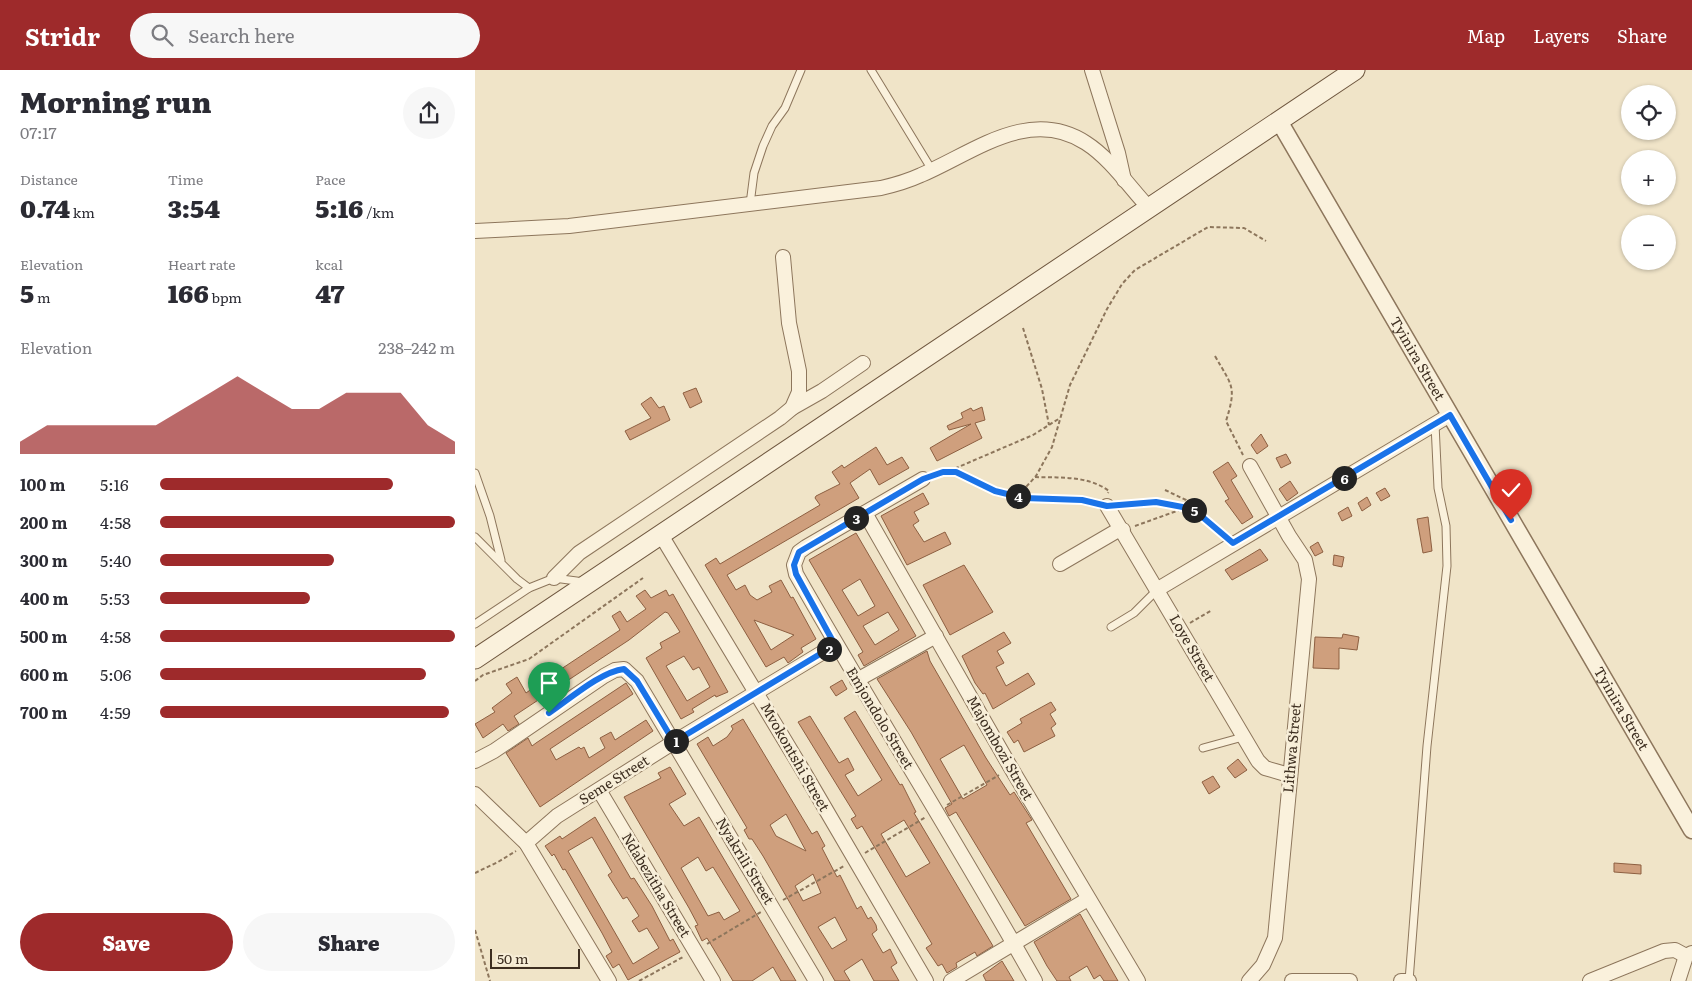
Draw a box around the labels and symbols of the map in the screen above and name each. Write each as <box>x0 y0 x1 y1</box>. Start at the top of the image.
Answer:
street label: Tyinira Street <box>1386 312 1451 404</box>
pin: 6 <box>1331 466 1357 490</box>
pin <box>1490 469 1532 520</box>
pin: 4 <box>1005 484 1031 508</box>
pin: 5 <box>1181 498 1207 522</box>
pin: 3 <box>843 506 869 530</box>
street label: Loye Street <box>1166 610 1220 685</box>
pin: 2 <box>817 636 841 662</box>
pin <box>528 662 570 713</box>
street label: Tyinira Street <box>1590 662 1655 754</box>
street label: Emjondolo Street <box>842 663 919 773</box>
street label: Majombozi Street <box>963 692 1039 804</box>
street label: Mvokontshi Street <box>757 698 835 815</box>
street label: Lithwa Street <box>1277 702 1305 794</box>
pin: 1 <box>663 728 689 754</box>
street label: Seme Street <box>575 750 653 809</box>
street label: Nyakrili Street <box>712 813 780 908</box>
street label: Ndabezitha Street <box>618 828 696 941</box>
scale bar <box>490 946 580 969</box>

